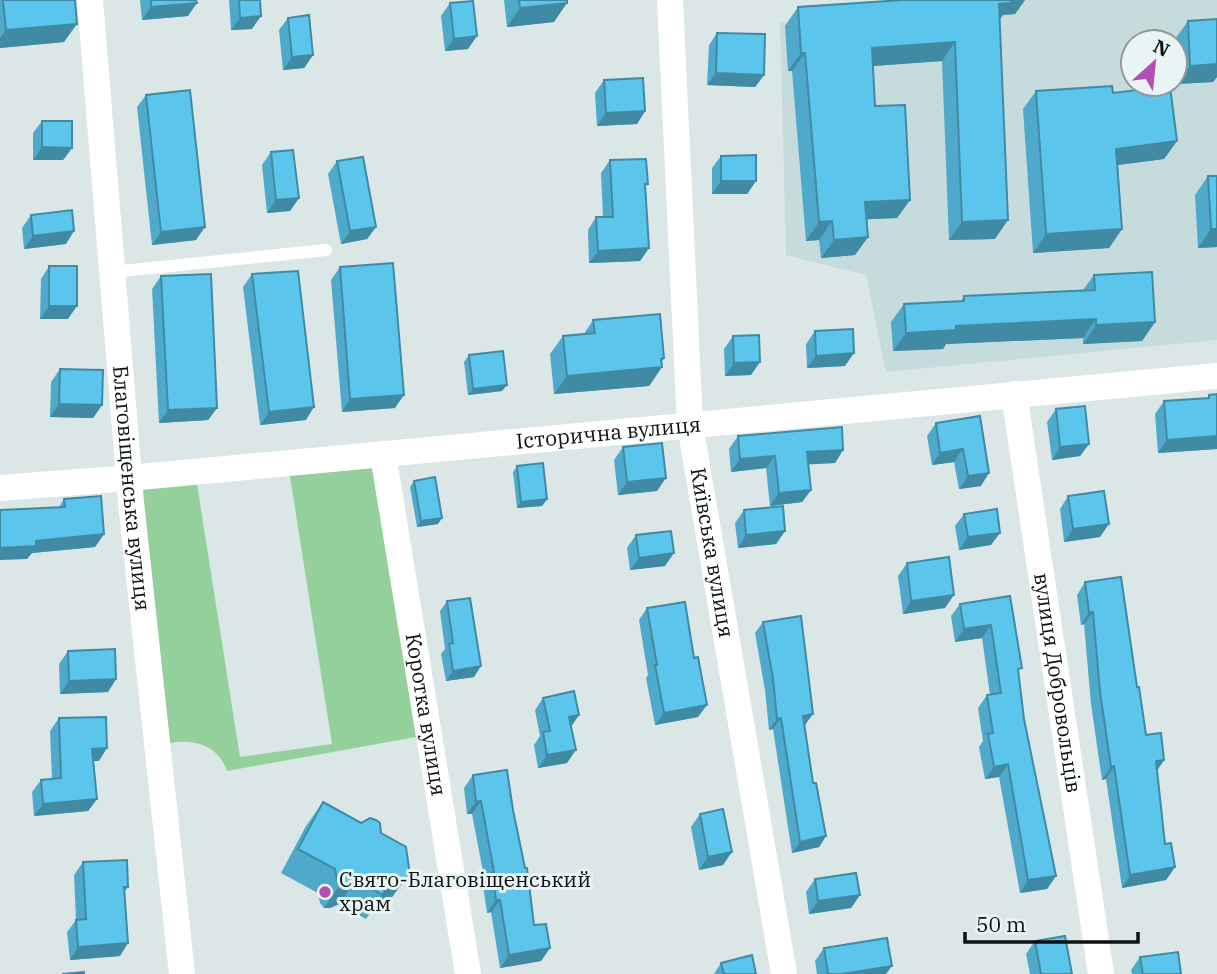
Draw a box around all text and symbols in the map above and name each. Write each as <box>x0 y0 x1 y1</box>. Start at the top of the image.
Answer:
north arrow <box>1119 28 1189 98</box>
text: N <box>1150 34 1174 62</box>
street label: Благовіщенська вулиця <box>107 364 158 612</box>
street label: Історична вулиця <box>515 409 702 455</box>
street label: Київська вулиця <box>685 465 741 640</box>
street label: вулиця Добровольців <box>1028 571 1089 795</box>
street label: Коротка вулиця <box>399 631 454 798</box>
place label: Свято-Благовіщенський храм <box>339 865 591 917</box>
marker: Свято-Благовіщенський храм <box>317 884 333 900</box>
scale bar <box>965 900 1138 944</box>
text: 50 m <box>976 910 1026 938</box>

